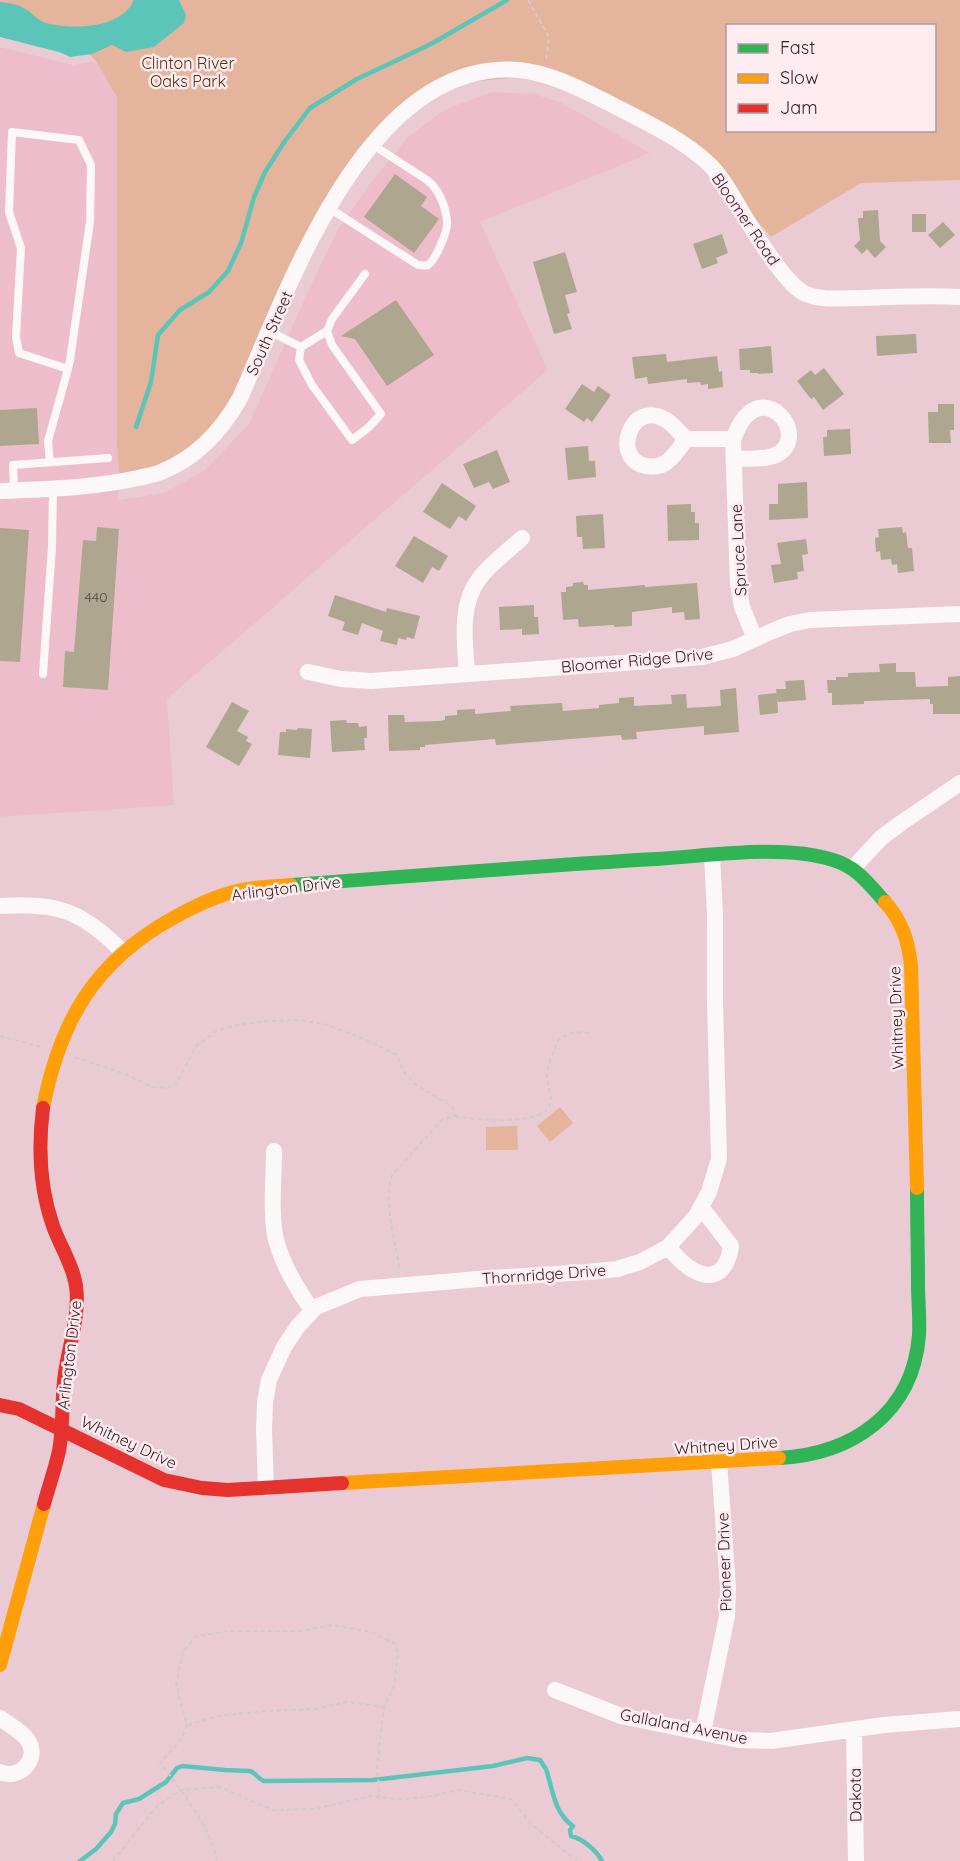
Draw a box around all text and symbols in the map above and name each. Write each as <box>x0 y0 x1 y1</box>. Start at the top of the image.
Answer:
legend <box>726 24 936 132</box>
text: Fast <box>780 36 815 59</box>
park label: Clinton River Oaks Park <box>141 53 235 91</box>
text: Slow <box>780 66 818 89</box>
text: Jam <box>780 96 818 119</box>
street label: Bloomer Road <box>708 169 784 269</box>
street label: South Street <box>241 288 297 378</box>
street label: Spruce Lane <box>726 503 750 597</box>
house number: 440 <box>84 588 108 606</box>
street label: Bloomer Ridge Drive <box>560 643 714 677</box>
street label: Arlington Drive <box>230 871 342 905</box>
street label: Whitney Drive <box>884 966 908 1070</box>
street label: Thornridge Drive <box>481 1260 607 1288</box>
street label: Arlington Drive <box>52 1299 86 1411</box>
street label: Whitney Drive <box>78 1411 180 1473</box>
street label: Whitney Drive <box>674 1431 778 1459</box>
street label: Pioneer Drive <box>712 1512 736 1612</box>
street label: Gallaland Avenue <box>619 1704 749 1748</box>
street label: Dakota <box>845 1768 865 1822</box>

